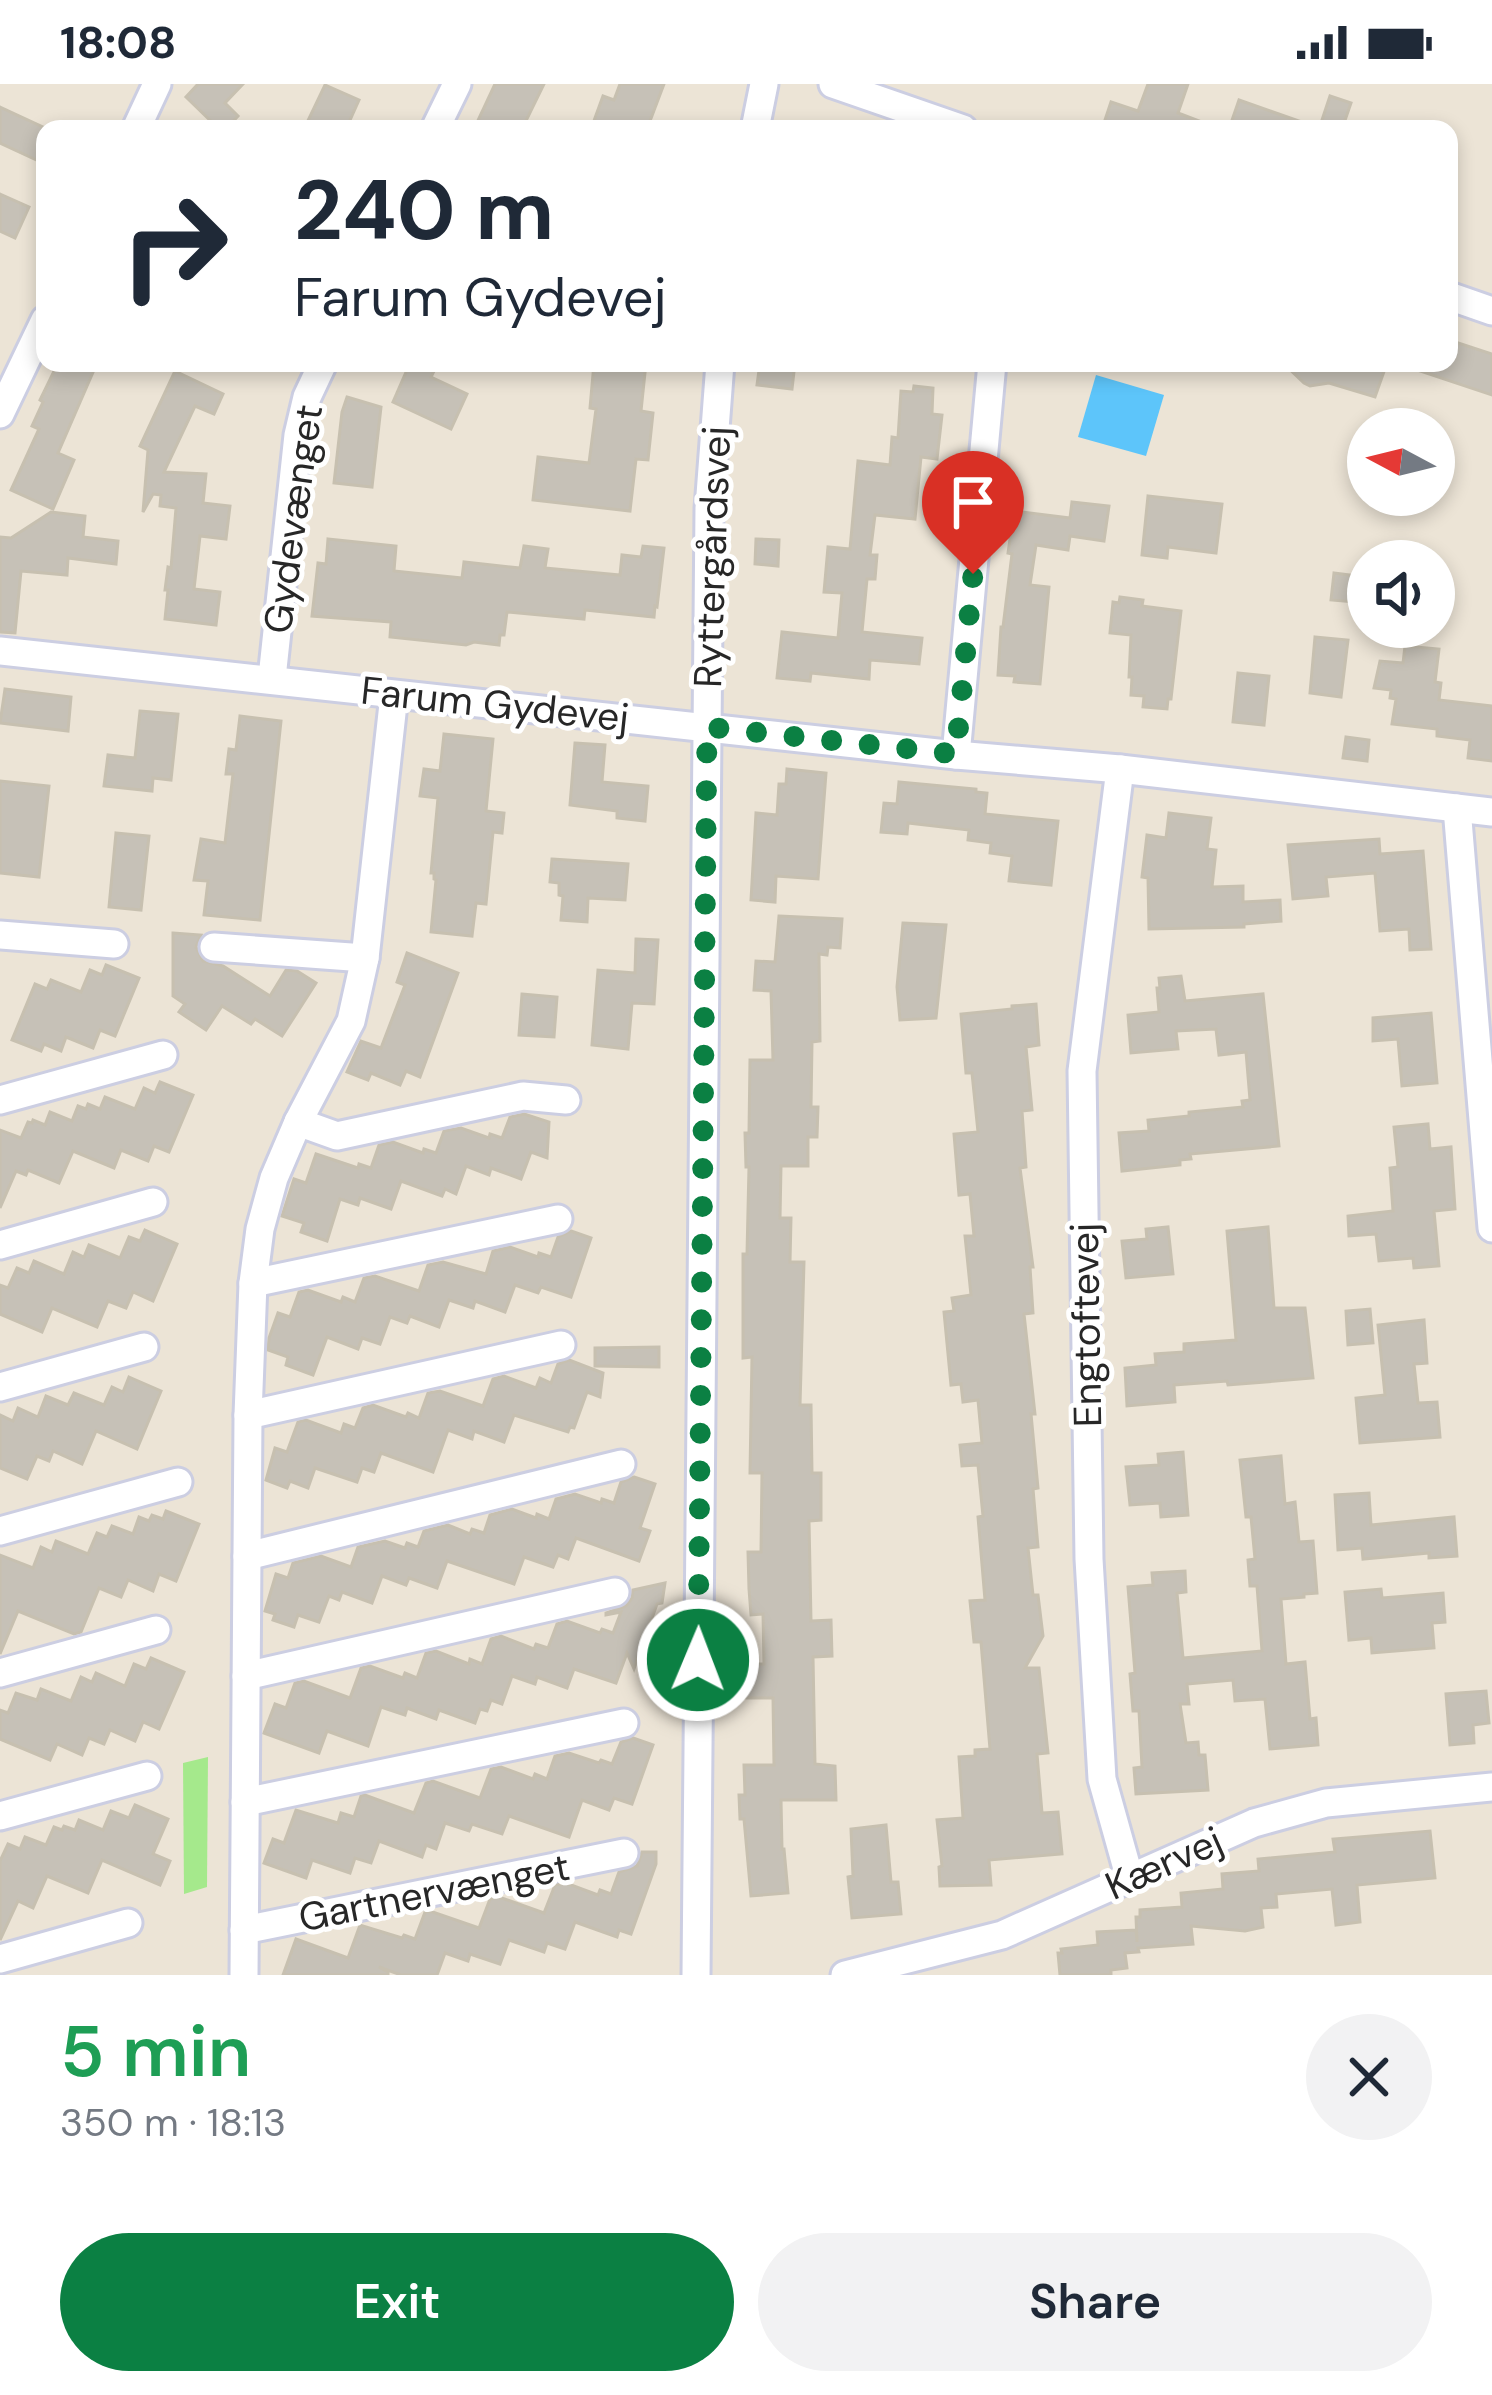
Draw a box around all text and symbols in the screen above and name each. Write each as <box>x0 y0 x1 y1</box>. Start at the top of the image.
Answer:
text: 18:08 <box>60 13 176 72</box>
text: 240 m <box>294 156 554 265</box>
icon: right <box>96 168 252 324</box>
text: Farum Gydevej <box>294 262 667 333</box>
street label: Gydevænget <box>252 401 334 637</box>
north arrow <box>1347 408 1455 516</box>
map controls <box>1347 408 1455 648</box>
street label: Ryttergårdsvej <box>682 425 742 689</box>
pin <box>922 451 1024 574</box>
icon: arrive <box>940 469 1006 535</box>
button: sound <box>1347 540 1455 648</box>
street label: Farum Gydevej <box>359 665 631 743</box>
street label: Engtoftevej <box>1059 1222 1113 1428</box>
position arrow <box>635 1597 761 1723</box>
street label: Kærvej <box>1097 1815 1231 1911</box>
street label: Gartnervænget <box>294 1841 574 1943</box>
text: 5 min <box>60 2005 251 2098</box>
button: close <box>1306 2014 1432 2140</box>
text: 350 m · 18:13 <box>60 2097 286 2148</box>
button: Exit <box>60 2233 734 2371</box>
button: Share <box>758 2233 1432 2371</box>

